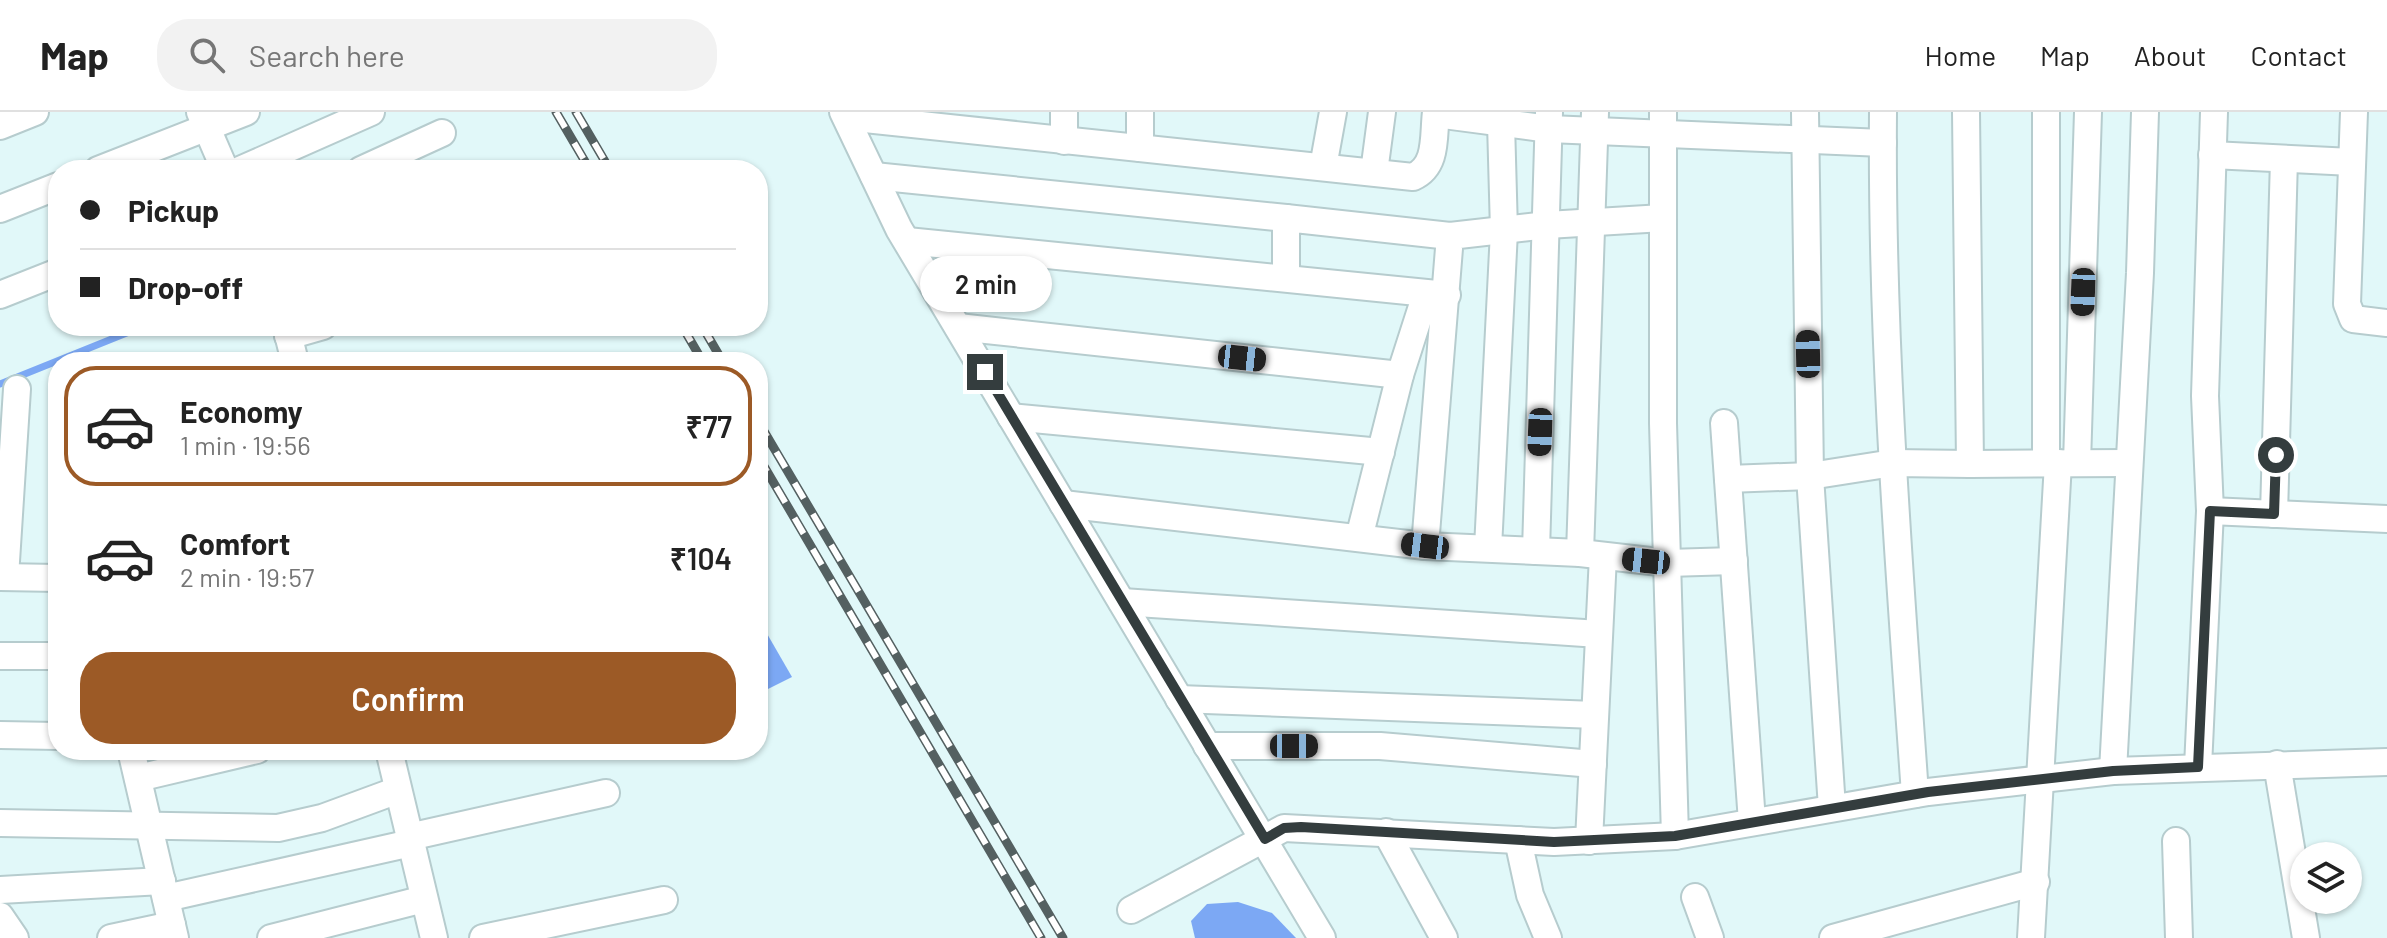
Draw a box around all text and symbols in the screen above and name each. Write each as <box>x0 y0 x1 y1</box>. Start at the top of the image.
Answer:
search box <box>157 19 717 91</box>
text: Map <box>40 32 109 78</box>
icon: search <box>185 33 229 77</box>
text: Search here <box>249 37 405 73</box>
text: Home <box>1925 38 1996 72</box>
text: Map <box>2040 38 2090 72</box>
text: About <box>2134 38 2206 72</box>
text: Contact <box>2250 38 2347 72</box>
text: Pickup <box>128 192 219 228</box>
callout: 2 min <box>919 256 1051 312</box>
text: 2 min <box>955 268 1017 299</box>
car <box>2070 268 2096 316</box>
text: Drop-off <box>128 269 243 305</box>
car <box>1796 330 1820 378</box>
car <box>1217 344 1267 372</box>
route end <box>967 354 1003 390</box>
icon: car <box>84 390 156 462</box>
text: Economy <box>180 393 303 429</box>
text: ₹77 <box>686 408 732 444</box>
car <box>1527 408 1553 456</box>
text: 1 min · 19:56 <box>180 429 311 460</box>
route start <box>2258 437 2294 473</box>
icon: car <box>84 522 156 594</box>
text: Comfort <box>180 525 290 561</box>
car <box>1400 531 1450 561</box>
text: ₹104 <box>670 540 732 576</box>
car <box>1621 547 1671 575</box>
text: 2 min · 19:57 <box>180 561 314 592</box>
button: Confirm <box>80 652 736 744</box>
car <box>1270 734 1318 758</box>
map controls <box>2290 842 2362 914</box>
button: layers <box>2290 842 2362 914</box>

